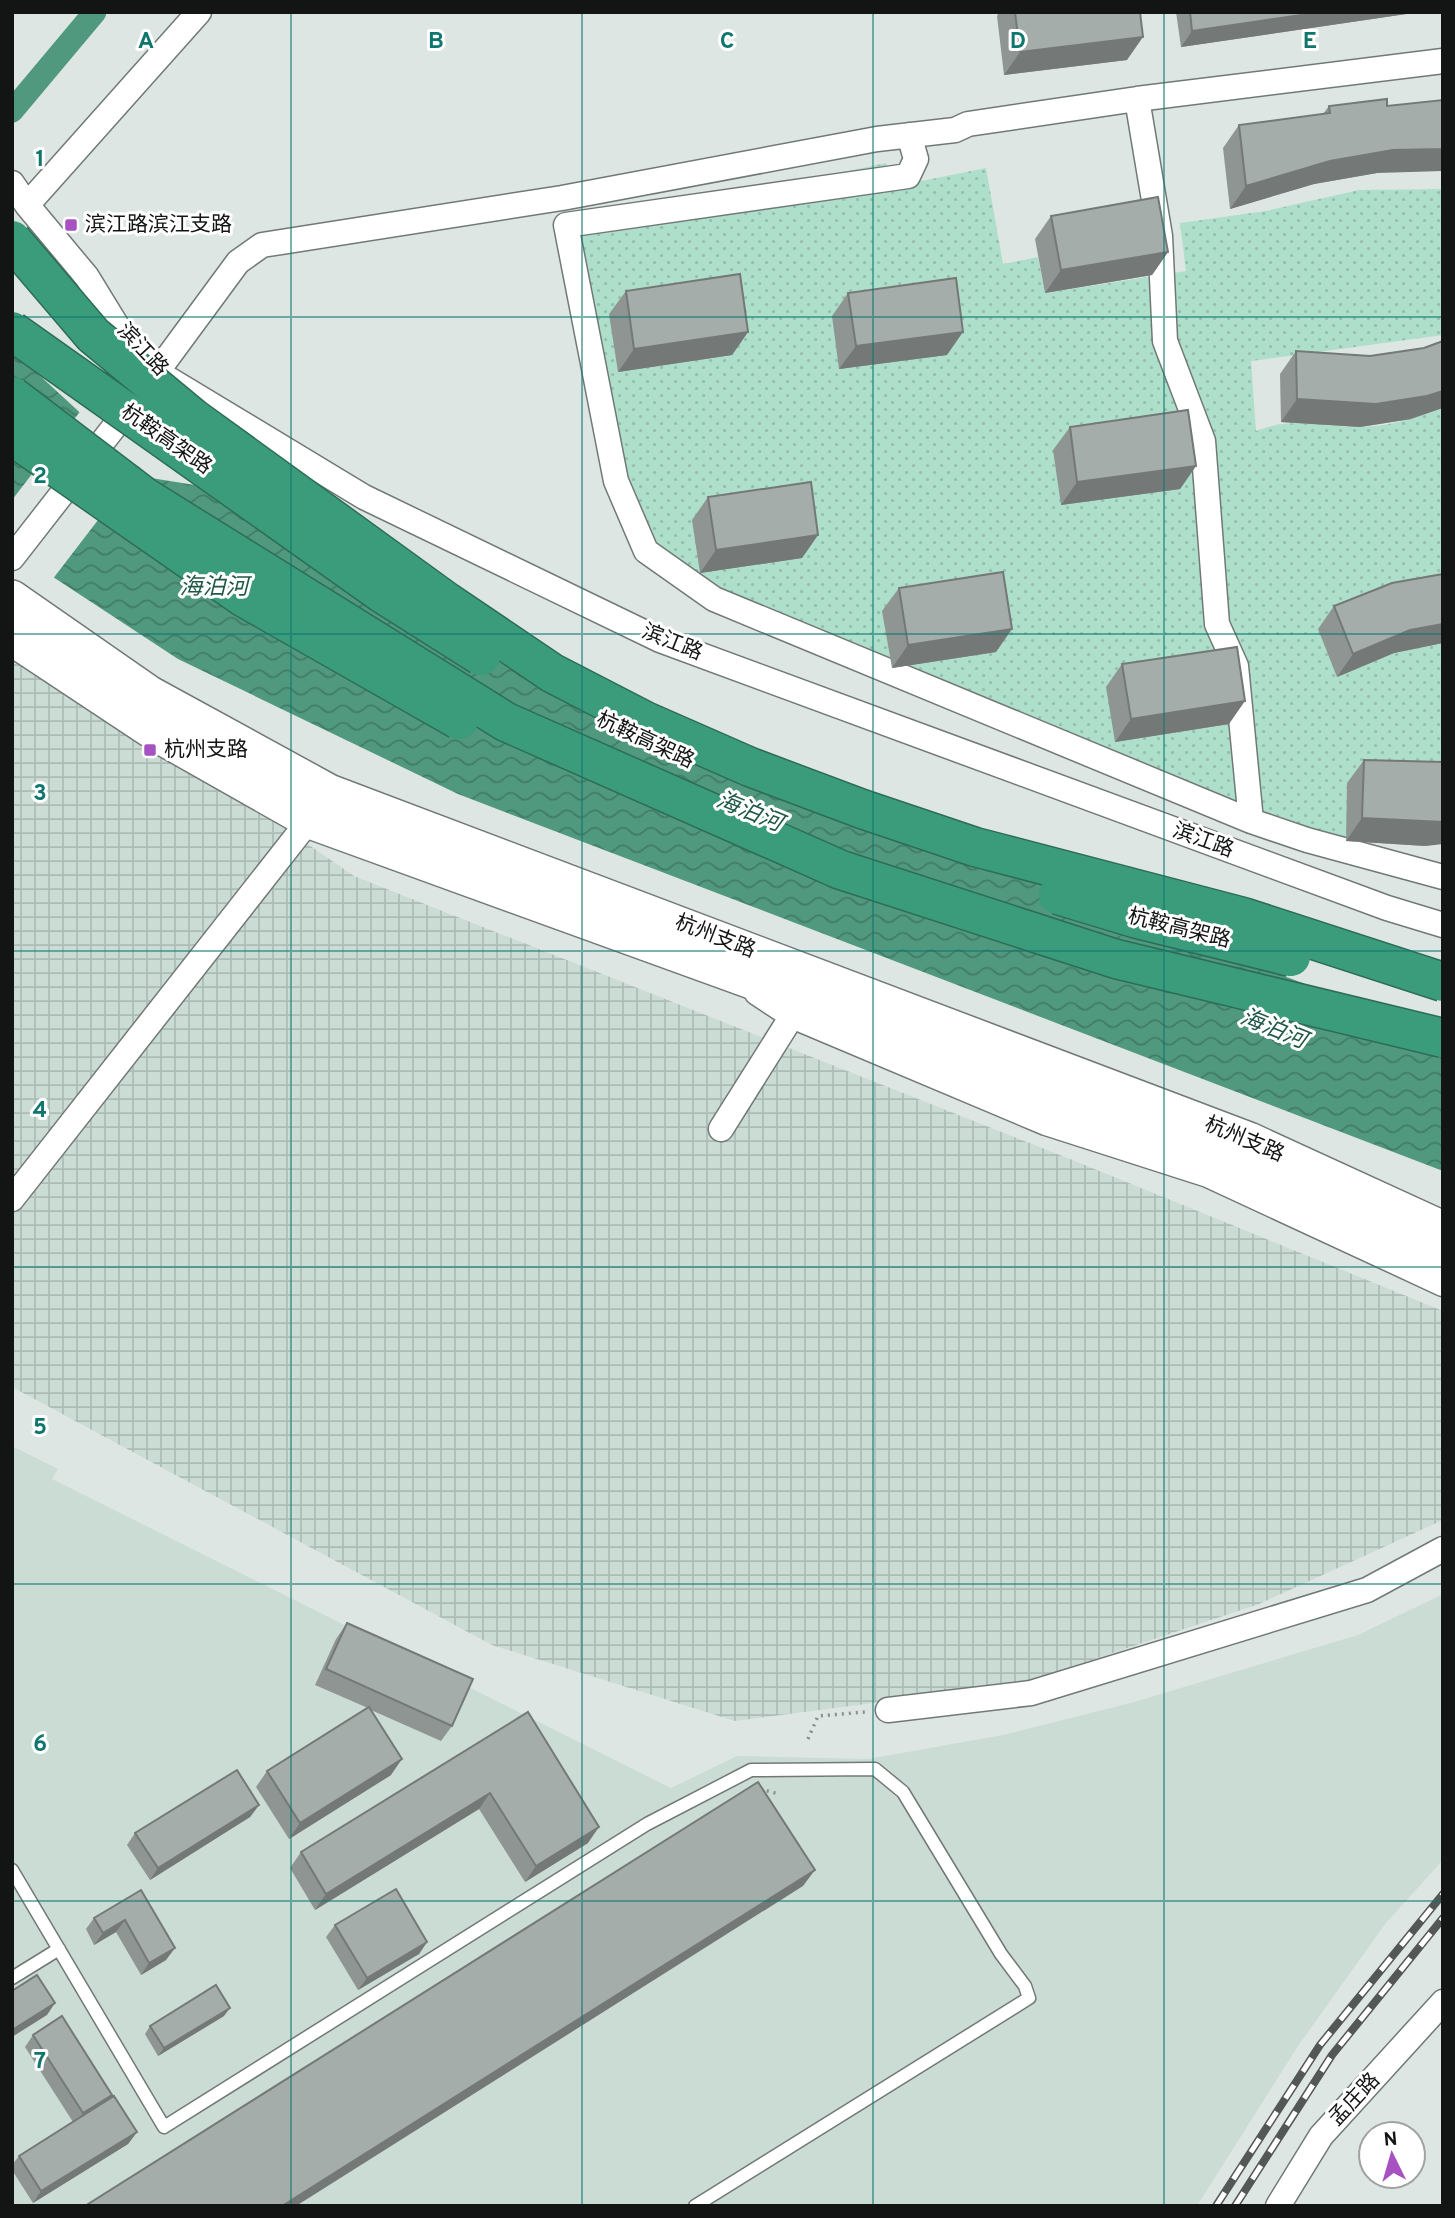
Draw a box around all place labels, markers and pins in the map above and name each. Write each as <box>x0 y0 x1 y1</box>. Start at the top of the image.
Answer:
place label: 滨江路滨江支路 <box>85 212 232 239</box>
marker: 滨江路滨江支路 <box>63 217 79 233</box>
place label: 杭州支路 <box>164 737 248 764</box>
marker: 杭州支路 <box>142 742 158 758</box>

